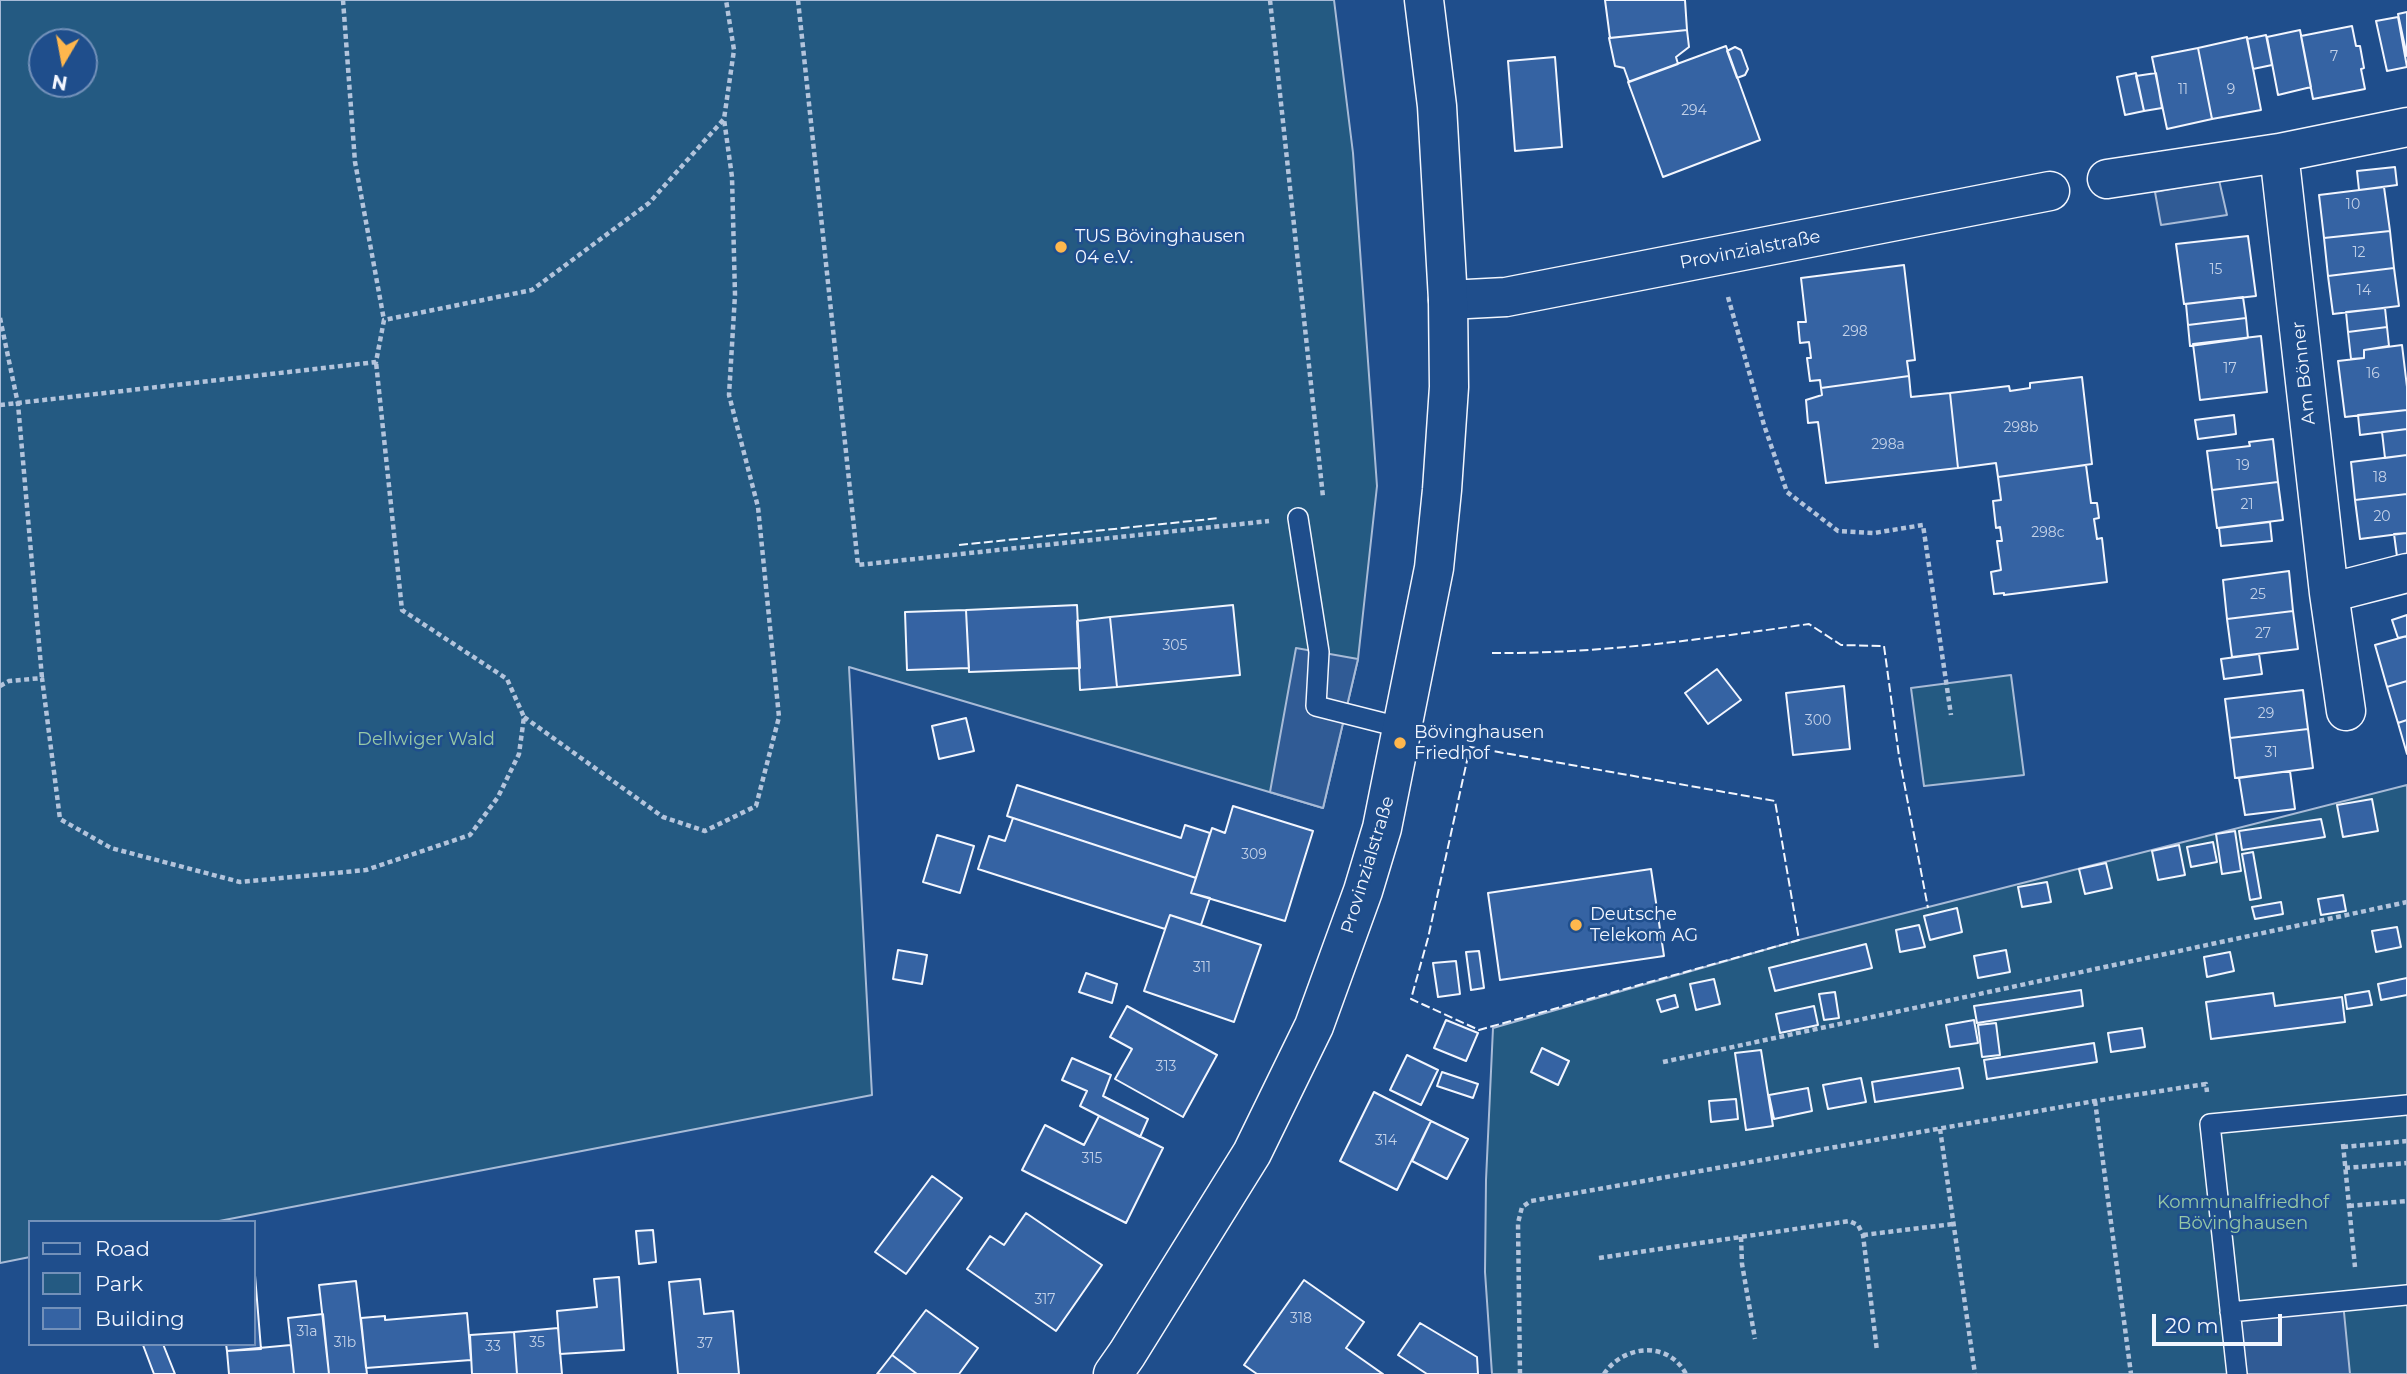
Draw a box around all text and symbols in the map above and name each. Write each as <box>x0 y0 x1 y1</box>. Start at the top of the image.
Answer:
north arrow <box>28 28 98 98</box>
house number: 7 <box>2330 49 2338 65</box>
text: N <box>50 70 69 95</box>
house number: 11 <box>2178 82 2188 98</box>
house number: 9 <box>2227 82 2235 98</box>
house number: 294 <box>1681 103 1707 119</box>
house number: 10 <box>2346 197 2360 213</box>
place label: TUS Bövinghausen 04 e.V. <box>1075 226 1246 268</box>
street label: Provinzialstraße <box>1678 226 1822 274</box>
marker: TUS Bövinghausen 04 e.V. <box>1053 239 1069 255</box>
house number: 12 <box>2352 245 2366 261</box>
house number: 15 <box>2210 262 2222 278</box>
house number: 14 <box>2357 283 2371 299</box>
street label: Am Bönner <box>2288 320 2320 426</box>
house number: 298 <box>1842 324 1868 340</box>
house number: 17 <box>2223 361 2237 377</box>
house number: 16 <box>2366 366 2380 382</box>
house number: 298b <box>2004 420 2038 436</box>
house number: 298a <box>1871 437 1905 453</box>
house number: 19 <box>2236 458 2250 474</box>
house number: 18 <box>2373 470 2387 486</box>
house number: 21 <box>2240 497 2254 513</box>
house number: 20 <box>2373 509 2391 525</box>
house number: 298c <box>2031 525 2065 541</box>
house number: 25 <box>2250 587 2266 603</box>
house number: 27 <box>2255 626 2271 642</box>
house number: 305 <box>1162 638 1188 654</box>
house number: 29 <box>2258 706 2274 722</box>
house number: 300 <box>1805 713 1831 729</box>
place label: Bövinghausen Friedhof <box>1414 722 1544 764</box>
park label: Dellwiger Wald <box>357 729 495 751</box>
marker: Bövinghausen Friedhof <box>1392 735 1408 751</box>
house number: 31 <box>2265 745 2277 761</box>
street label: Provinzialstraße <box>1337 794 1399 936</box>
house number: 309 <box>1241 847 1267 863</box>
place label: Deutsche Telekom AG <box>1590 904 1698 946</box>
marker: Deutsche Telekom AG <box>1568 917 1584 933</box>
house number: 311 <box>1193 960 1211 976</box>
house number: 313 <box>1156 1059 1176 1075</box>
house number: 314 <box>1375 1133 1397 1149</box>
house number: 315 <box>1082 1151 1102 1167</box>
park label: Kommunalfriedhof Bövinghausen <box>2157 1192 2329 1234</box>
legend <box>28 1220 256 1346</box>
text: Road <box>95 1236 150 1261</box>
text: Park <box>95 1271 143 1296</box>
house number: 317 <box>1034 1292 1056 1308</box>
scale bar <box>2155 1300 2284 1344</box>
text: Building <box>95 1306 185 1331</box>
house number: 318 <box>1290 1311 1312 1327</box>
text: 20 m <box>2165 1313 2219 1338</box>
house number: 31a <box>296 1324 318 1340</box>
house number: 31b <box>334 1335 356 1351</box>
house number: 35 <box>529 1335 545 1351</box>
house number: 37 <box>697 1336 713 1352</box>
house number: 33 <box>485 1339 501 1355</box>

